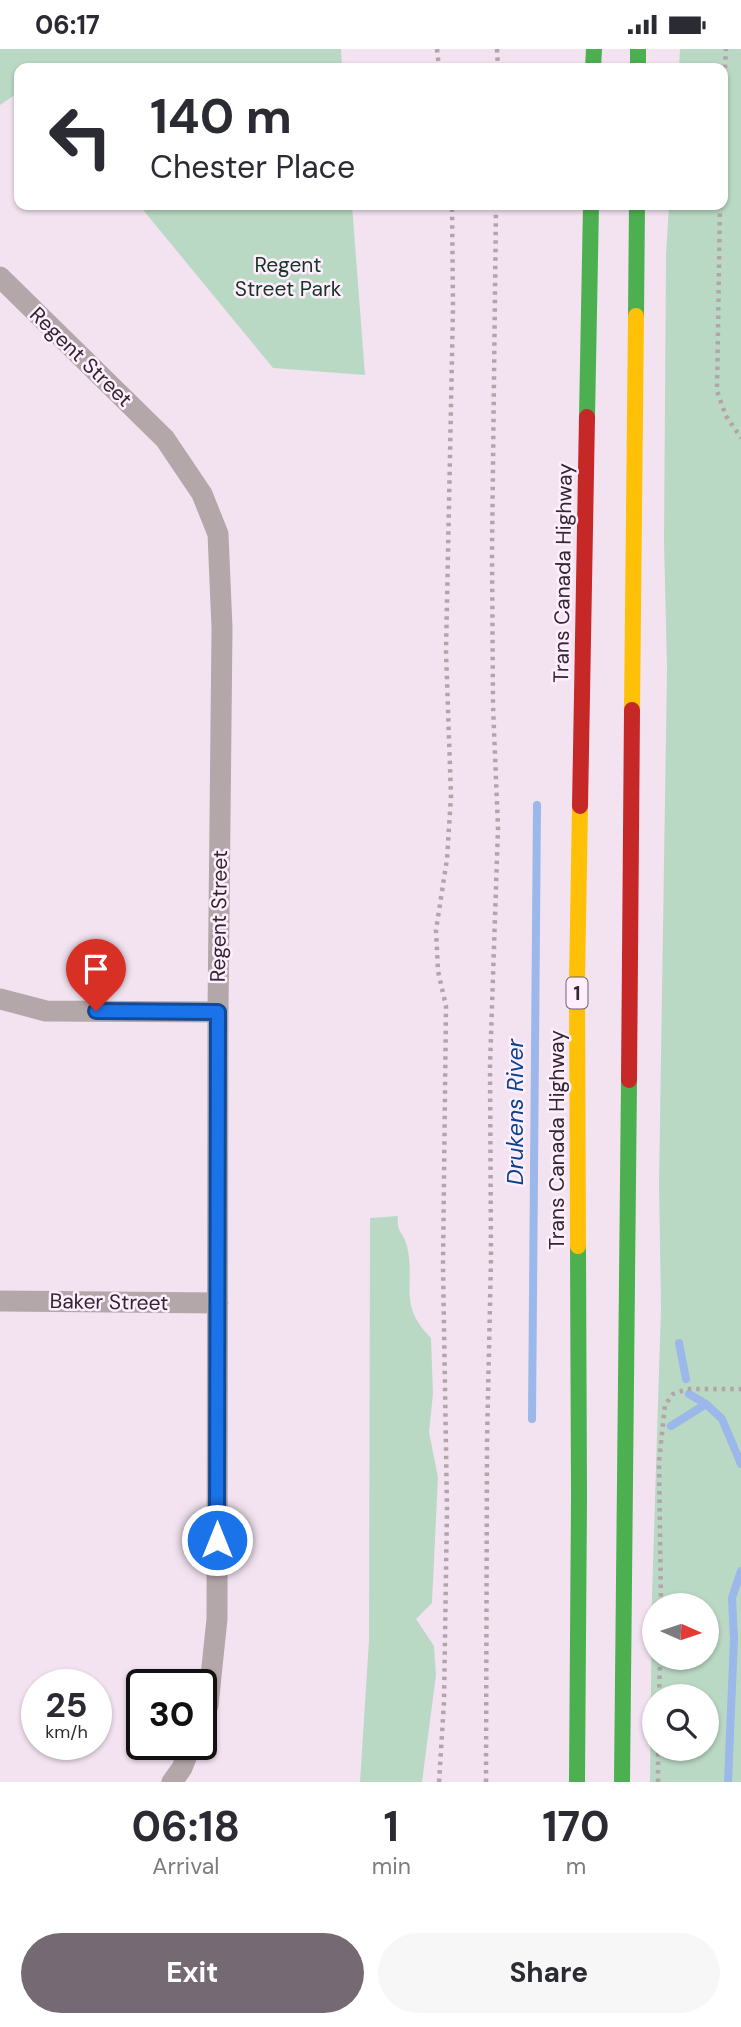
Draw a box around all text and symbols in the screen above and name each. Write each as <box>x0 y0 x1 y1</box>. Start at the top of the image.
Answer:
text: 06:17 <box>35 8 100 42</box>
text: 140 m <box>150 84 292 148</box>
icon: left <box>35 91 126 182</box>
text: Chester Place <box>150 146 355 188</box>
park label: Regent Street Park <box>235 251 342 303</box>
street label: Regent Street <box>24 301 138 413</box>
street label: Trans Canada Highway <box>547 463 579 683</box>
street label: Regent Street <box>204 850 234 982</box>
pin <box>66 939 126 1011</box>
icon: arrive <box>77 950 115 988</box>
road number: 1 <box>566 977 588 1009</box>
street label: Trans Canada Highway <box>543 1030 571 1250</box>
water label: Drukens River <box>500 1037 530 1185</box>
street label: Baker Street <box>49 1287 169 1317</box>
position arrow <box>180 1503 254 1577</box>
north arrow <box>642 1593 719 1669</box>
map controls <box>642 1593 719 1761</box>
speed limit sign: 30 <box>126 1669 217 1760</box>
text: 25 <box>46 1682 87 1728</box>
button: search <box>642 1684 719 1761</box>
text: km/h <box>45 1720 88 1744</box>
text: 06:18 <box>131 1799 240 1854</box>
text: 1 <box>384 1799 399 1854</box>
text: 170 <box>542 1799 610 1854</box>
text: Arrival <box>152 1851 219 1881</box>
text: min <box>372 1851 411 1881</box>
text: m <box>566 1851 586 1881</box>
button: Exit <box>21 1933 364 2013</box>
button: Share <box>378 1933 720 2013</box>

